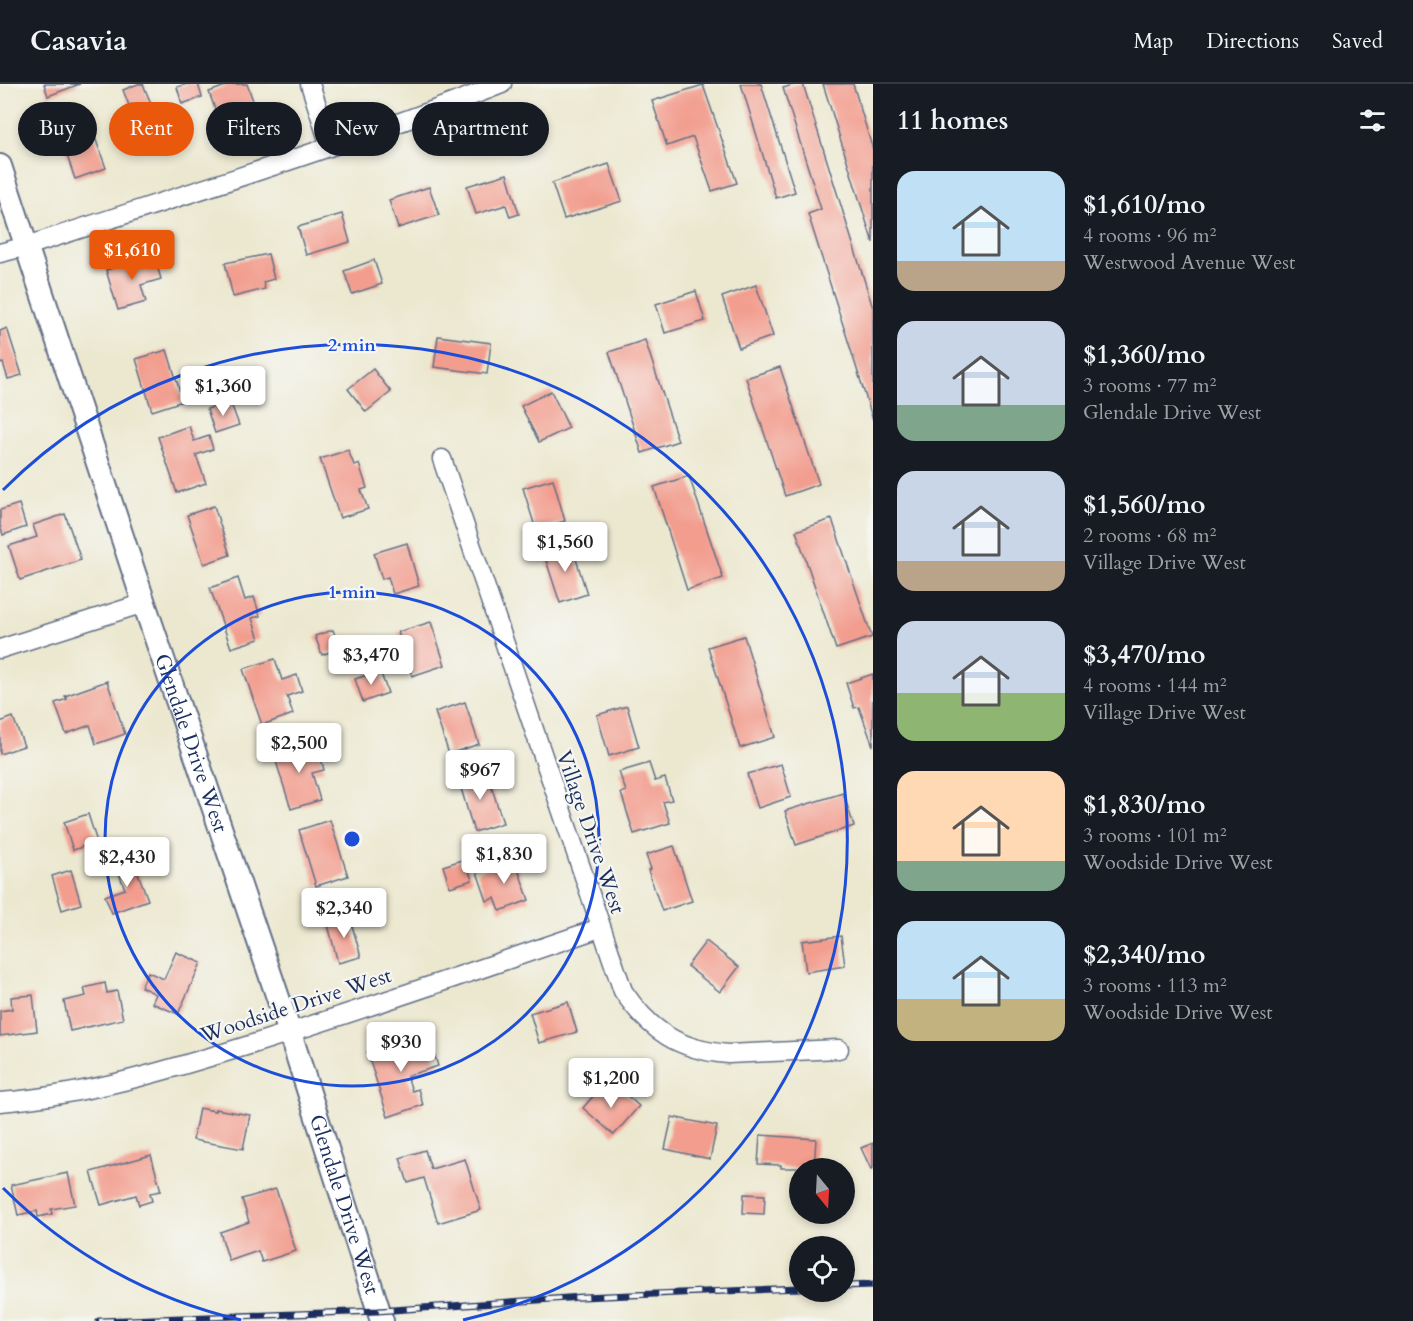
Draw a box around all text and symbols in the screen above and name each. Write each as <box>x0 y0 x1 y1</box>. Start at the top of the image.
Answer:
text: Casavia <box>30 22 127 60</box>
text: Map <box>1133 27 1173 56</box>
text: Directions <box>1206 27 1299 56</box>
text: Saved <box>1332 27 1383 56</box>
chip: Buy <box>18 102 97 156</box>
chip: Rent <box>109 102 194 156</box>
chip: Filters <box>206 102 302 156</box>
chip: New <box>314 102 400 156</box>
chip: Apartment <box>412 102 549 156</box>
text: 11 homes <box>897 103 1008 138</box>
icon: filters <box>1356 104 1389 137</box>
text: $1,610/mo <box>1083 187 1206 222</box>
icon: home <box>945 195 1017 267</box>
text: 4 rooms · 96 m² <box>1083 222 1216 249</box>
pin: $1,610 <box>83 230 181 281</box>
text: $1,610 <box>103 236 161 263</box>
text: Westwood Avenue West <box>1083 249 1295 276</box>
text: 2 min <box>328 333 376 358</box>
text: $1,360/mo <box>1083 337 1206 372</box>
icon: home <box>945 345 1017 417</box>
pin: $1,360 <box>174 366 272 417</box>
text: $1,360 <box>194 372 252 399</box>
text: 3 rooms · 77 m² <box>1083 372 1216 399</box>
text: Glendale Drive West <box>1083 399 1261 426</box>
text: $1,560/mo <box>1083 487 1206 522</box>
icon: home <box>945 495 1017 567</box>
pin: $1,560 <box>516 522 614 573</box>
text: 2 rooms · 68 m² <box>1083 522 1216 549</box>
text: $1,560 <box>536 528 594 555</box>
text: Village Drive West <box>1083 549 1246 576</box>
text: 1 min <box>328 580 376 605</box>
pin: $3,470 <box>322 635 420 686</box>
text: $3,470/mo <box>1083 637 1206 672</box>
text: $3,470 <box>342 641 400 668</box>
icon: home <box>945 645 1017 717</box>
street label: Glendale Drive West <box>147 650 235 837</box>
text: 4 rooms · 144 m² <box>1083 672 1227 699</box>
text: Village Drive West <box>1083 699 1246 726</box>
pin: $2,500 <box>250 723 348 774</box>
text: $2,500 <box>270 729 328 756</box>
street label: Village Drive West <box>549 747 632 918</box>
pin: $967 <box>444 750 516 801</box>
text: $967 <box>460 756 500 783</box>
text: $1,830/mo <box>1083 787 1206 822</box>
icon: home <box>945 795 1017 867</box>
text: 3 rooms · 101 m² <box>1083 822 1227 849</box>
centre of rings <box>342 829 362 849</box>
pin: $1,830 <box>455 834 553 885</box>
pin: $2,430 <box>78 837 176 888</box>
text: $1,830 <box>475 840 533 867</box>
text: $2,430 <box>98 843 156 870</box>
text: Woodside Drive West <box>1083 849 1273 876</box>
pin: $2,340 <box>295 888 393 939</box>
text: $2,340 <box>315 894 373 921</box>
text: $2,340/mo <box>1083 937 1206 972</box>
icon: home <box>945 945 1017 1017</box>
street label: Woodside Drive West <box>196 961 396 1050</box>
text: 3 rooms · 113 m² <box>1083 972 1227 999</box>
text: Woodside Drive West <box>1083 999 1273 1026</box>
pin: $930 <box>365 1022 437 1073</box>
text: $930 <box>381 1028 421 1055</box>
pin: $1,200 <box>562 1058 660 1109</box>
text: $1,200 <box>582 1064 640 1091</box>
street label: Glendale Drive West <box>302 1111 387 1298</box>
north arrow <box>789 1158 855 1224</box>
map controls <box>789 1158 855 1302</box>
button: locate <box>789 1236 855 1302</box>

